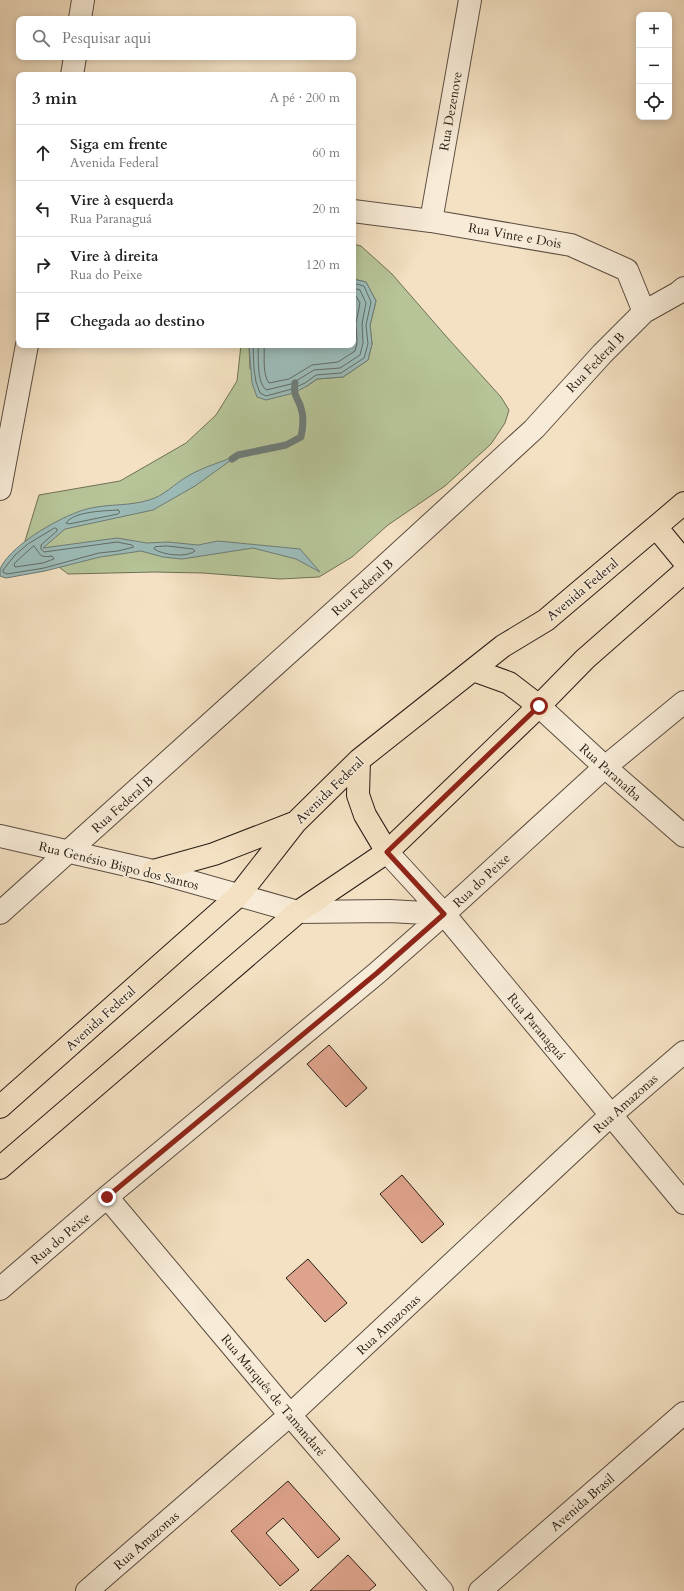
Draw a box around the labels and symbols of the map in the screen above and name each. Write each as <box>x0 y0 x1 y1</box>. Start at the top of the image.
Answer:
street label: Rua Dezenove <box>435 70 467 152</box>
street label: Rua Vinte e Dois <box>467 219 563 253</box>
street label: Rua Federal B <box>562 328 629 397</box>
street label: Avenida Federal <box>543 554 623 625</box>
street label: Rua Federal B <box>328 555 398 620</box>
route start <box>530 697 548 715</box>
street label: Rua Paranaíba <box>575 740 646 806</box>
street label: Avenida Federal <box>292 753 368 828</box>
street label: Rua Federal B <box>88 772 158 837</box>
street label: Rua Genésio Bispo dos Santos <box>37 837 201 895</box>
street label: Rua do Peixe <box>449 849 514 912</box>
street label: Avenida Federal <box>62 982 140 1055</box>
street label: Rua Paranaguá <box>503 989 570 1064</box>
street label: Rua Amazonas <box>589 1070 662 1138</box>
route end <box>98 1188 116 1206</box>
street label: Rua do Peixe <box>27 1209 94 1269</box>
street label: Rua Amazonas <box>353 1290 425 1359</box>
street label: Rua Marquês de Tamandaré <box>217 1331 330 1461</box>
street label: Avenida Brasil <box>547 1469 619 1536</box>
street label: Rua Amazonas <box>110 1507 183 1574</box>

